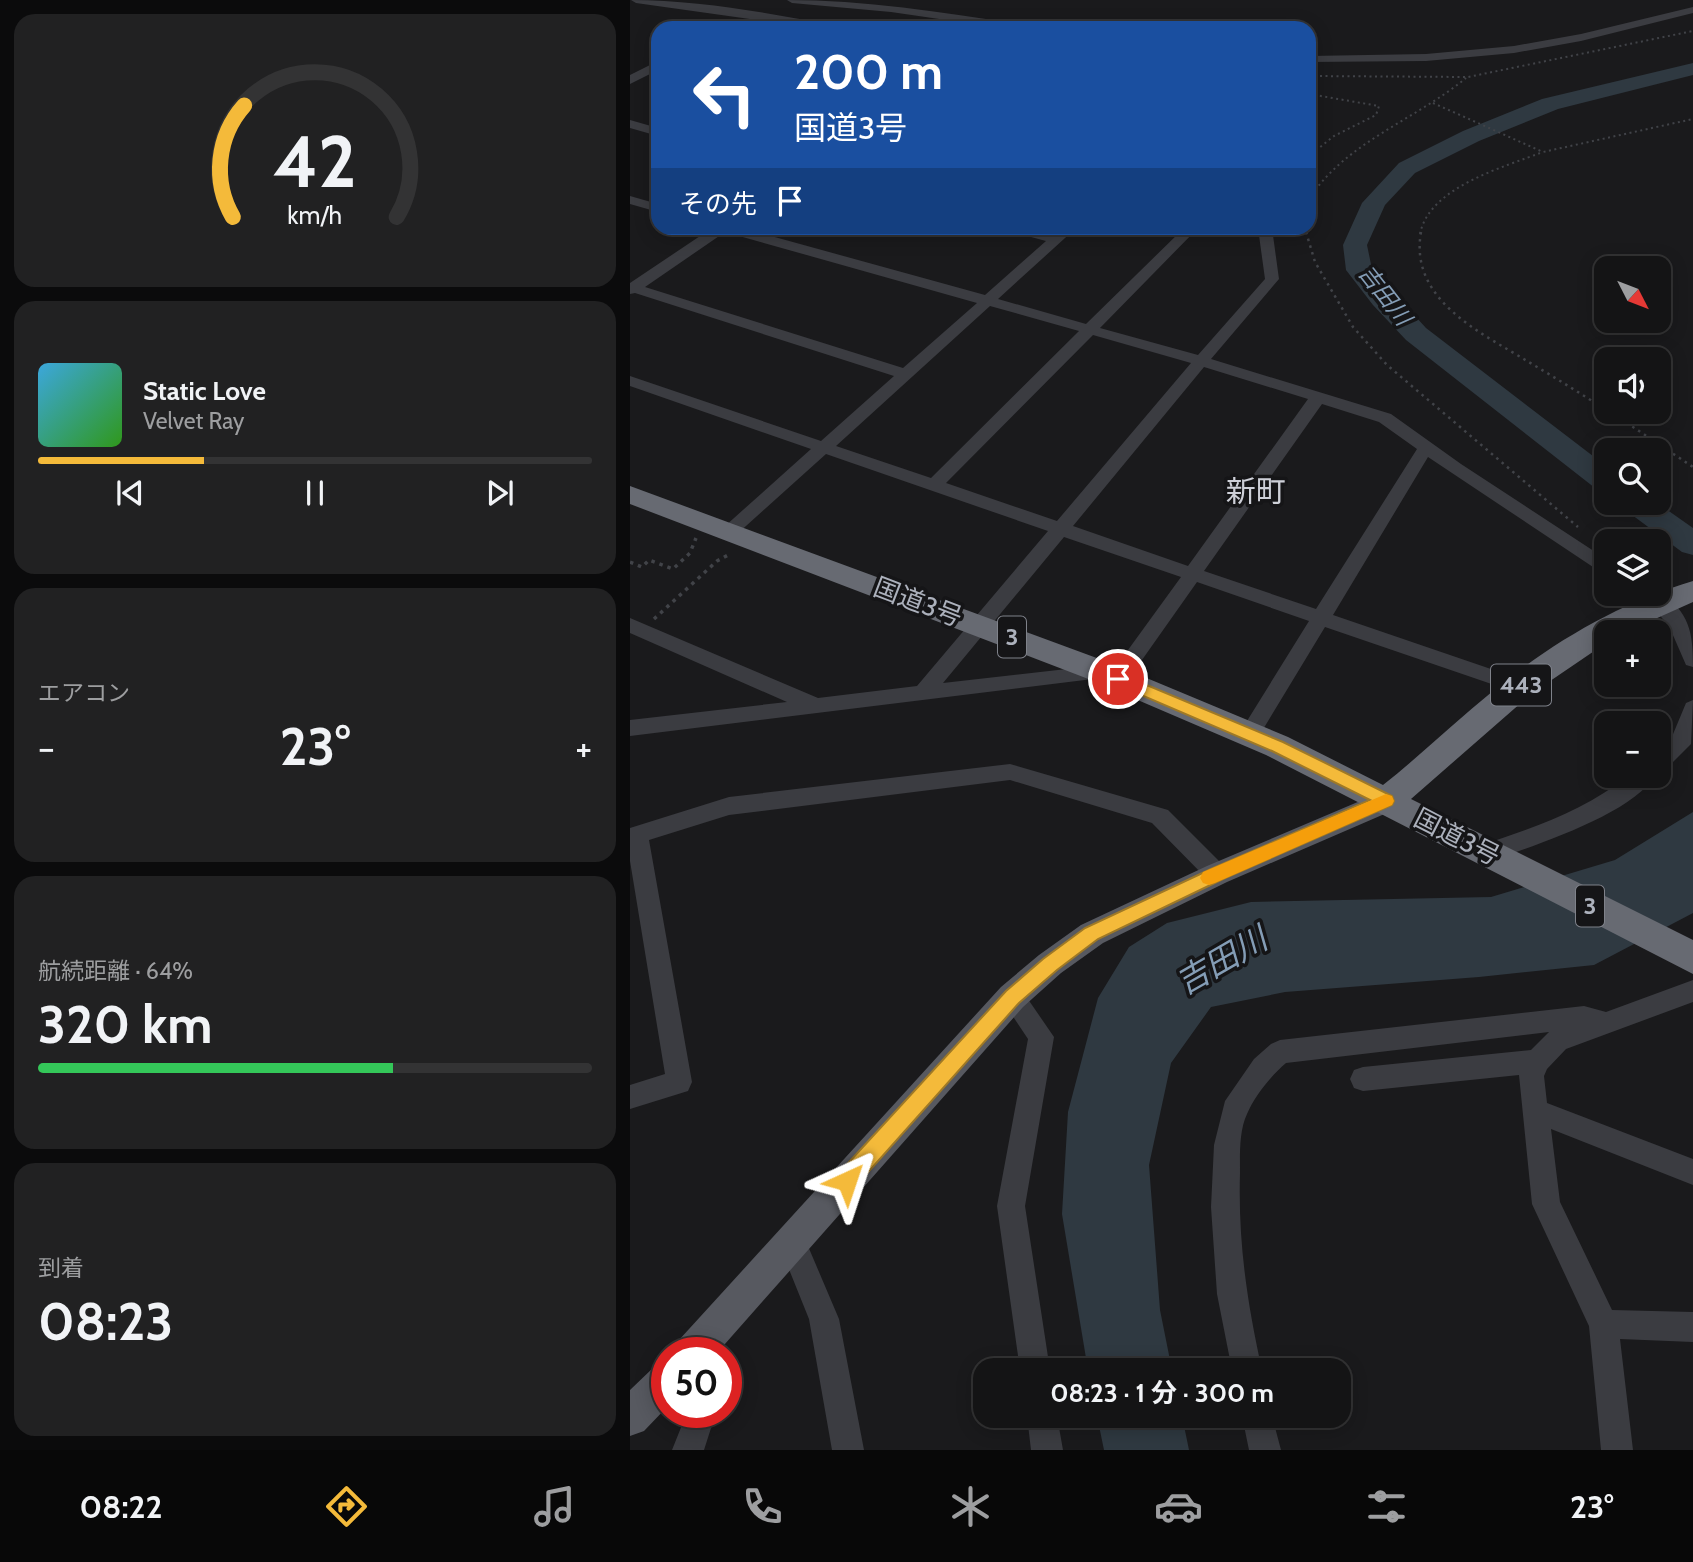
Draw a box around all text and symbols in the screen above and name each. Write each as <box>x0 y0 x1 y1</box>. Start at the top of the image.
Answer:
text: 200 m <box>794 42 943 101</box>
icon: left <box>679 49 770 140</box>
text: 国道3号 <box>794 108 907 147</box>
text: 42 <box>273 117 357 205</box>
icon: arrive <box>771 182 809 220</box>
text: その先 <box>679 188 757 220</box>
text: km/h <box>288 199 342 229</box>
north arrow <box>1594 256 1671 332</box>
map controls <box>1594 256 1671 788</box>
water label: 吉田川 <box>1353 259 1419 333</box>
button: sound <box>1594 347 1671 424</box>
text: Static Love <box>143 375 266 407</box>
text: Velvet Ray <box>143 407 244 435</box>
button: search <box>1594 438 1671 515</box>
district label: 新町 <box>1226 473 1286 510</box>
icon: previous <box>111 474 149 512</box>
icon: pause <box>296 474 334 512</box>
icon: next <box>481 474 519 512</box>
button: layers <box>1594 529 1671 606</box>
street label: 国道3号 <box>869 571 967 633</box>
road number: 3 <box>998 616 1026 658</box>
button: + <box>1594 620 1671 697</box>
pin <box>1088 649 1148 709</box>
icon: arrive <box>1099 660 1137 698</box>
road number: 443 <box>1491 664 1551 706</box>
text: エアコン <box>38 679 130 707</box>
button: − <box>1594 711 1671 788</box>
text: 23° <box>280 715 350 778</box>
text: − <box>38 724 55 771</box>
text: + <box>575 724 592 771</box>
street label: 国道3号 <box>1409 802 1505 872</box>
road number: 3 <box>1576 885 1604 926</box>
water label: 吉田川 <box>1168 916 1276 1002</box>
text: 航続距離 · 64% <box>38 957 193 985</box>
text: 320 km <box>38 993 212 1056</box>
position arrow <box>810 1144 884 1218</box>
text: 到着 <box>38 1254 84 1282</box>
text: 08:23 <box>38 1290 173 1353</box>
speed limit sign: 50 <box>651 1337 742 1428</box>
text: 08:23 · 1 分 · 300 m <box>1050 1377 1274 1409</box>
icon: directions <box>322 1482 371 1531</box>
icon: music <box>530 1482 579 1531</box>
icon: phone <box>738 1482 787 1531</box>
icon: climate <box>946 1482 995 1531</box>
icon: car <box>1154 1482 1203 1531</box>
icon: filters <box>1362 1482 1411 1531</box>
text: 08:22 <box>80 1487 162 1526</box>
text: 23° <box>1570 1487 1613 1526</box>

